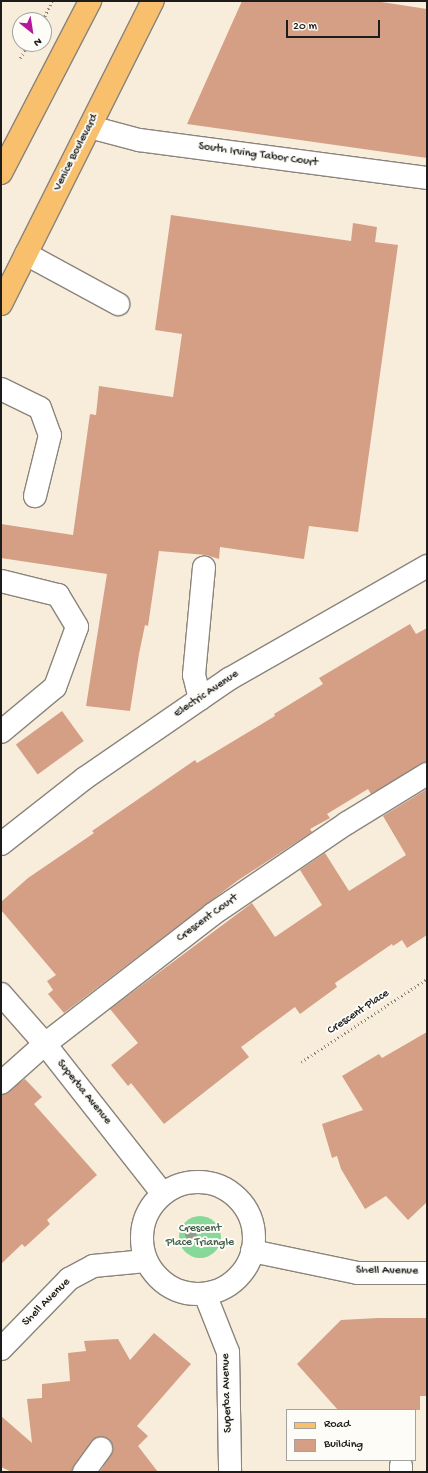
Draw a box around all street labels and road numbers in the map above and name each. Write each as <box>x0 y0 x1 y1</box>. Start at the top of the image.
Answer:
street label: Venice Boulevard <box>51 112 103 194</box>
street label: South Irving Tabor Court <box>197 140 319 172</box>
street label: Electric Avenue <box>172 668 242 722</box>
street label: Crescent Court <box>174 892 242 946</box>
street label: Crescent Place <box>325 987 393 1039</box>
street label: Superba Avenue <box>52 1058 114 1128</box>
street label: Shell Avenue <box>356 1264 418 1280</box>
street label: Shell Avenue <box>20 1276 74 1330</box>
street label: Superba Avenue <box>219 1353 237 1433</box>

